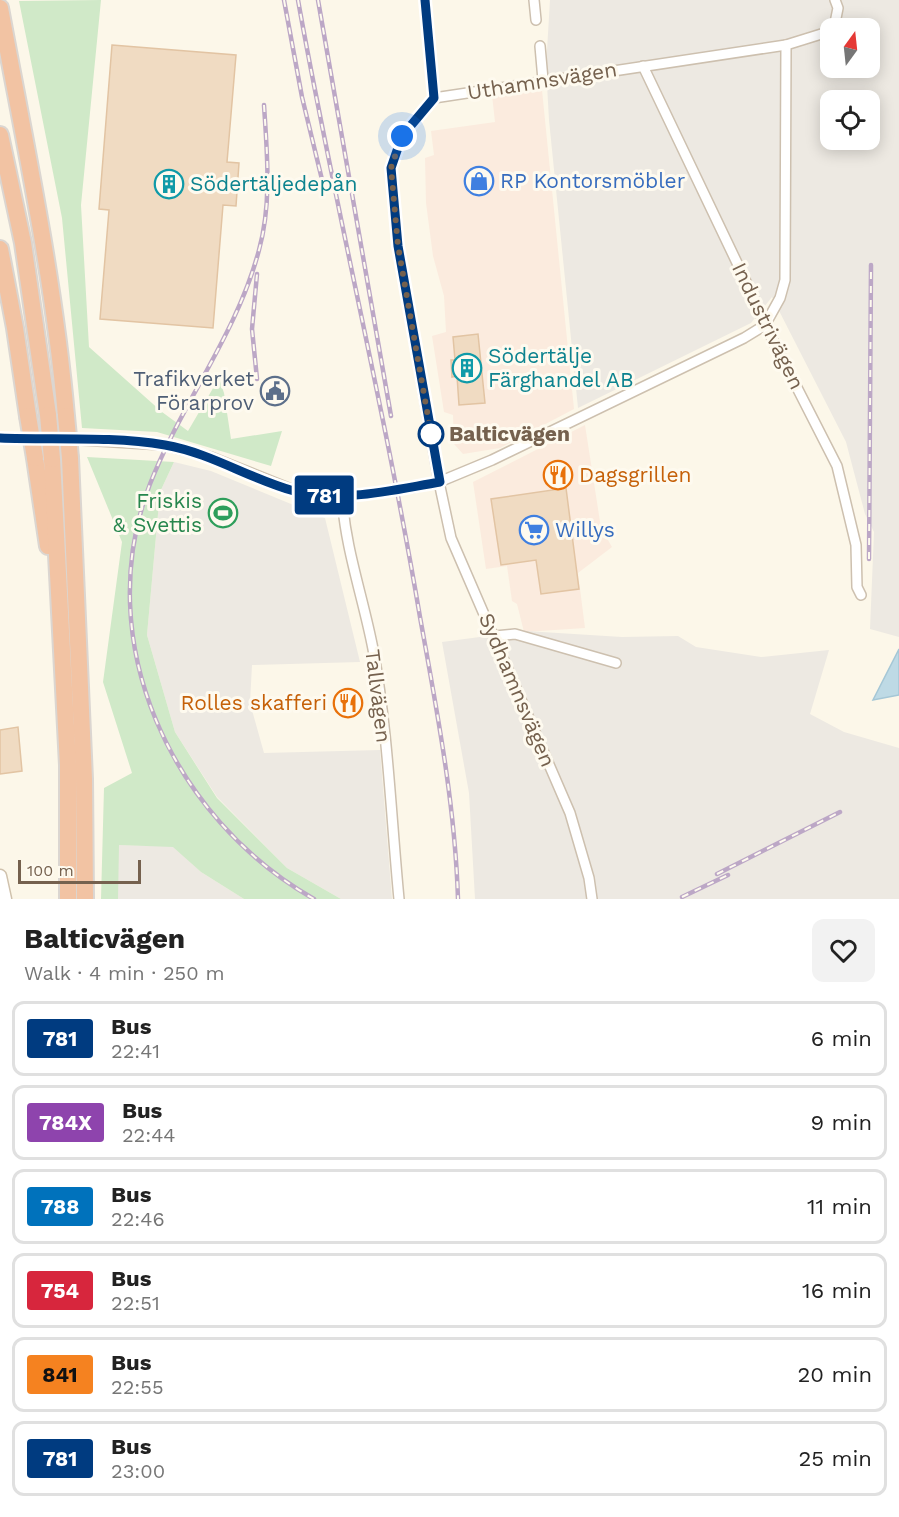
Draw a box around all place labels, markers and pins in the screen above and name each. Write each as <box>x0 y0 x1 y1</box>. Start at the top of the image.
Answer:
shop icon: RP Kontorsmöbler <box>463 165 495 197</box>
building icon: Södertäljedepån <box>153 168 185 200</box>
place label: RP Kontorsmöbler <box>500 168 686 193</box>
place label: Södertäljedepån <box>190 171 357 196</box>
place label: Södertälje Färghandel AB <box>488 343 634 392</box>
building icon: Södertälje Färghandel AB <box>451 352 483 384</box>
place label: Trafikverket Förarprov <box>133 366 254 415</box>
public building icon: Trafikverket Förarprov <box>259 375 291 407</box>
marker: Balticvägen <box>418 421 444 447</box>
place label: Balticvägen <box>449 421 570 446</box>
restaurant icon: Dagsgrillen <box>542 459 574 491</box>
place label: Dagsgrillen <box>579 462 692 487</box>
place label: Friskis & Svettis <box>113 488 202 537</box>
sports icon: Friskis & Svettis <box>207 497 239 529</box>
supermarket icon: Willys <box>518 514 550 546</box>
place label: Willys <box>555 517 615 542</box>
restaurant icon: Rolles skafferi <box>332 687 364 719</box>
place label: Rolles skafferi <box>181 690 327 715</box>

